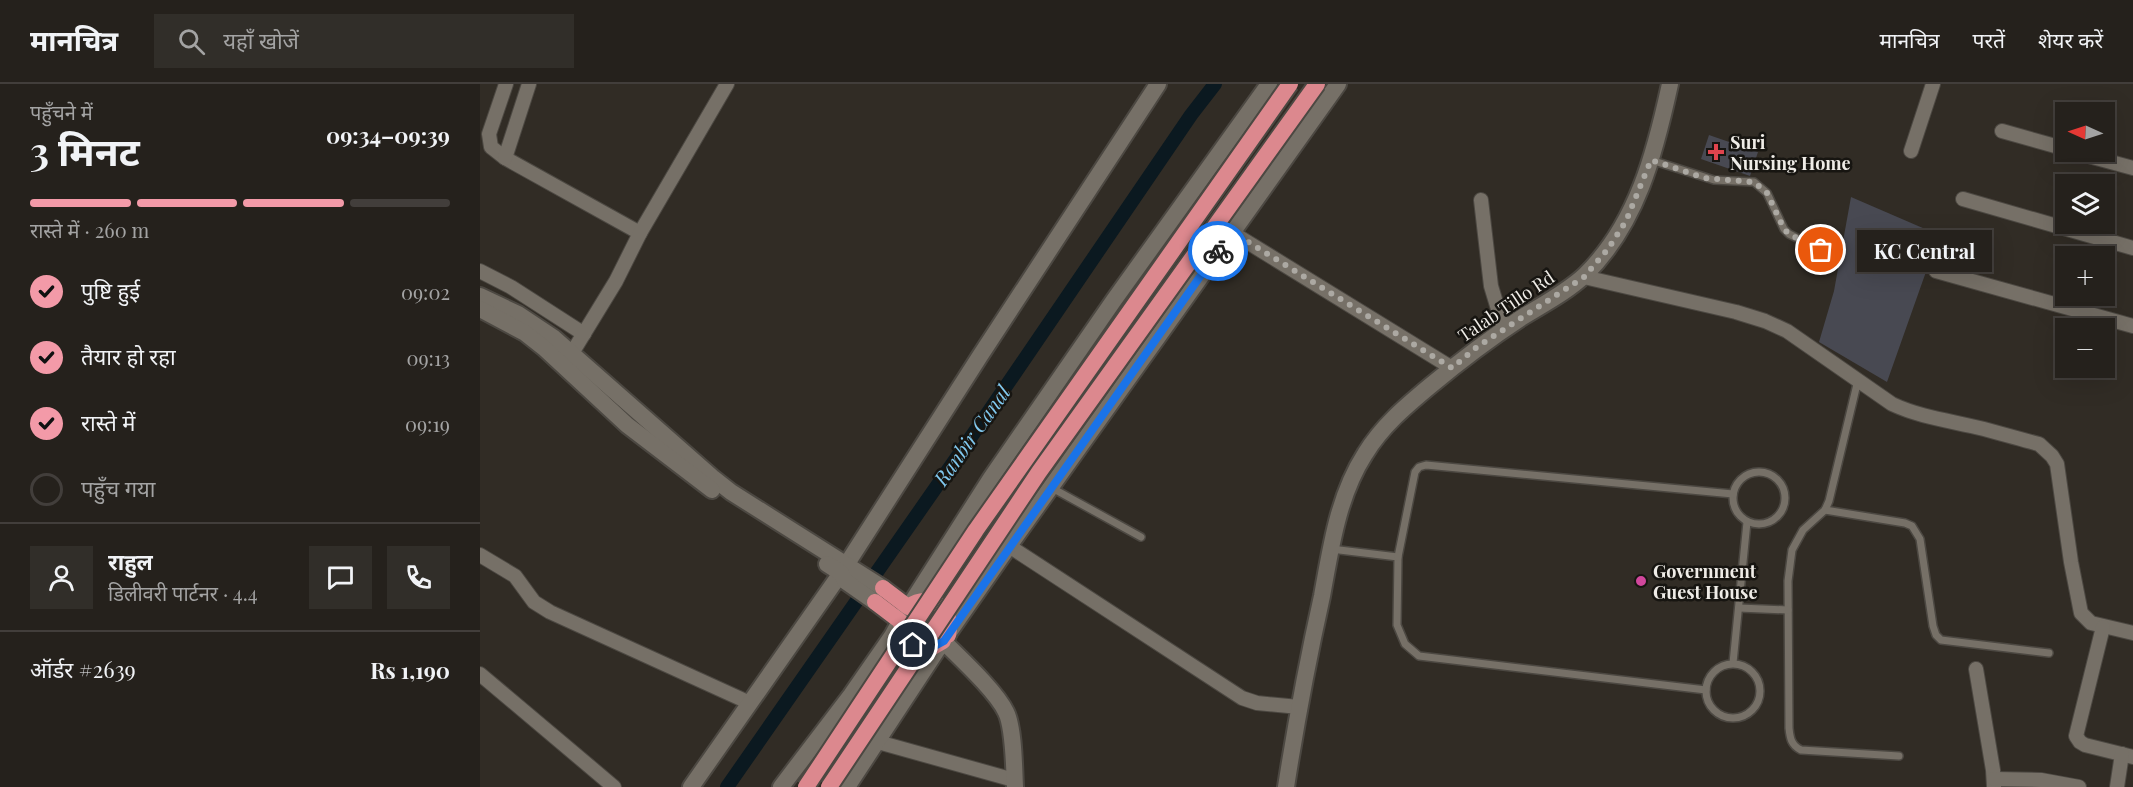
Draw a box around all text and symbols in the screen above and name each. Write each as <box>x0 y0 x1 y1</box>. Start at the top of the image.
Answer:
search box <box>154 14 574 68</box>
text: मानचित्र <box>30 21 118 58</box>
icon: search <box>175 25 208 58</box>
text: यहाँ खोजें <box>223 25 299 55</box>
text: मानचित्र <box>1879 25 1940 53</box>
text: परतें <box>1973 25 2005 53</box>
text: शेयर करें <box>2038 25 2103 53</box>
text: पहुँचने में <box>30 98 93 125</box>
north arrow <box>2055 102 2115 162</box>
map controls <box>2055 102 2115 378</box>
text: 09:34–09:39 <box>326 120 450 150</box>
text: 3 मिनट <box>30 124 140 176</box>
place label: Suri Nursing Home <box>1730 130 1851 175</box>
marker: Suri Nursing Home <box>1707 143 1725 161</box>
button: layers <box>2055 174 2115 234</box>
text: रास्ते में · 260 m <box>30 216 149 243</box>
courier <box>1188 221 1248 281</box>
pin <box>1795 224 1846 275</box>
callout: KC Central <box>1857 229 1992 271</box>
icon: bag <box>1804 233 1837 266</box>
icon: bike <box>1202 235 1235 268</box>
text: KC Central <box>1874 237 1975 264</box>
button: + <box>2055 246 2115 306</box>
street label: Talab Tillo Rd <box>1453 265 1559 347</box>
icon: check <box>30 275 63 308</box>
text: पुष्टि हुई <box>81 275 140 305</box>
text: 09:02 <box>401 278 450 305</box>
button: − <box>2055 318 2115 378</box>
icon: check <box>30 341 63 374</box>
text: तैयार हो रहा <box>81 341 176 371</box>
text: 09:13 <box>406 344 450 371</box>
water label: Ranbir Canal <box>926 378 1016 491</box>
icon: check <box>30 407 63 440</box>
text: रास्ते में <box>81 407 135 437</box>
text: 09:19 <box>405 410 450 437</box>
text: पहुँच गया <box>81 473 155 503</box>
button: person <box>30 546 93 609</box>
text: राहुल <box>108 546 153 576</box>
button: chat <box>309 546 372 609</box>
button: phone <box>387 546 450 609</box>
place label: Government Guest House <box>1653 559 1757 604</box>
marker: Government Guest House <box>1634 574 1648 588</box>
text: डिलीवरी पार्टनर · 4.4 <box>108 579 258 606</box>
pin <box>887 619 938 670</box>
icon: home <box>896 628 929 661</box>
text: ऑर्डर #2639 <box>30 654 136 684</box>
text: Rs 1,190 <box>370 655 450 685</box>

